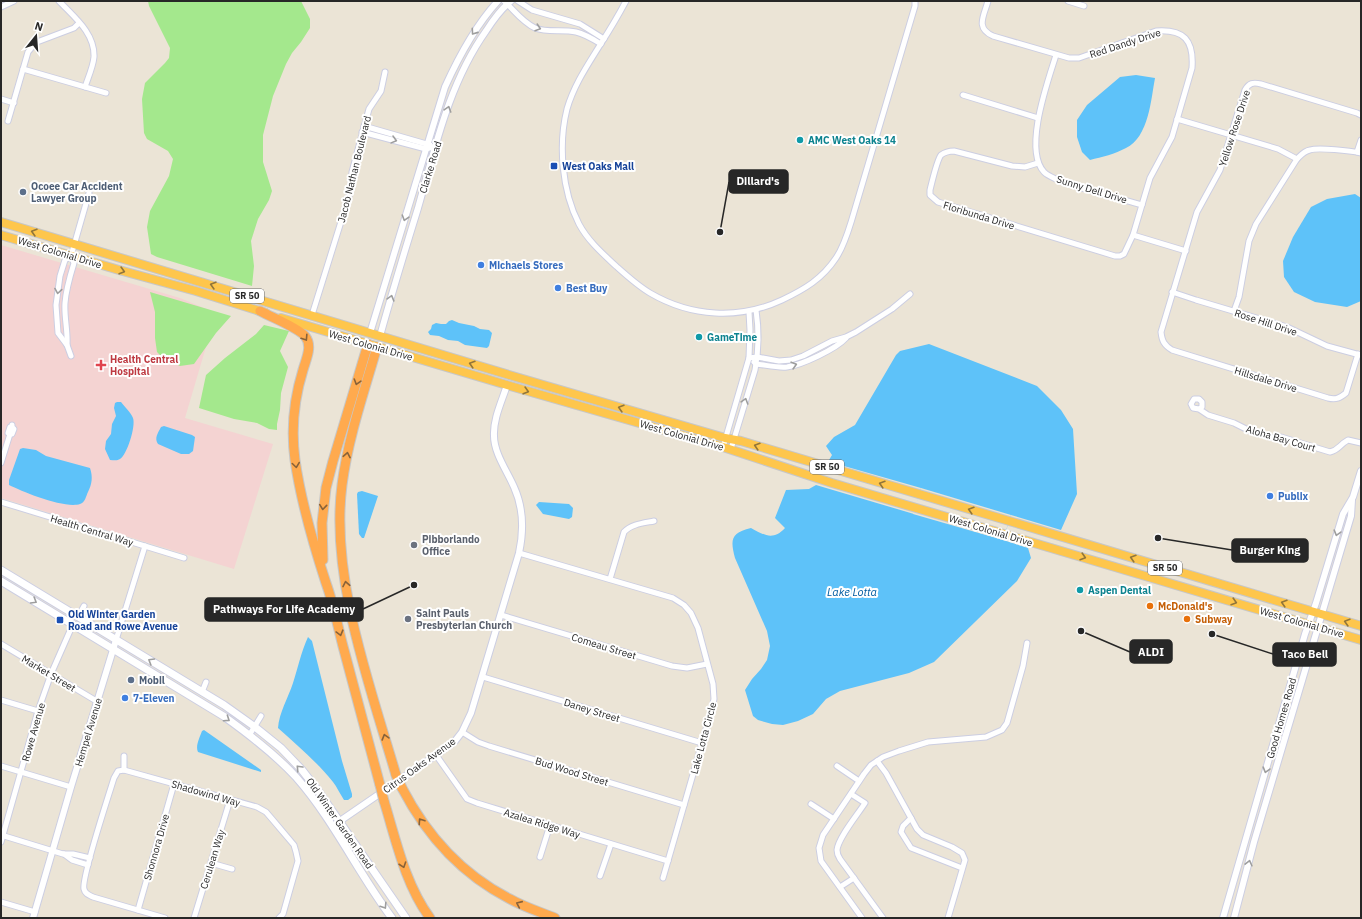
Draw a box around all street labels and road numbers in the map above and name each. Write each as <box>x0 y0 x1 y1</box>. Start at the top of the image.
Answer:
street label: Red Dandy Drive <box>1088 26 1163 61</box>
street label: Yellow Rose Drive <box>1216 88 1253 168</box>
street label: Jacob Nathan Boulevard <box>335 114 374 224</box>
street label: Clarke Road <box>416 139 445 195</box>
street label: Sunny Dell Drive <box>1055 173 1129 207</box>
street label: Floribunda Drive <box>942 198 1017 233</box>
street label: West Colonial Drive <box>16 234 104 272</box>
road number: SR 50 <box>230 289 264 303</box>
street label: Rose Hill Drive <box>1233 306 1299 339</box>
street label: West Colonial Drive <box>327 327 415 364</box>
street label: Hillsdale Drive <box>1233 364 1299 395</box>
street label: West Colonial Drive <box>638 417 726 454</box>
street label: Aloha Bay Court <box>1244 422 1318 455</box>
road number: SR 50 <box>810 460 844 474</box>
street label: Health Central Way <box>49 512 135 549</box>
street label: West Colonial Drive <box>947 512 1035 550</box>
road number: SR 50 <box>1148 561 1182 575</box>
street label: West Colonial Drive <box>1258 604 1346 641</box>
street label: Comeau Street <box>570 630 638 663</box>
street label: Market Street <box>19 652 79 695</box>
street label: Good Homes Road <box>1264 676 1299 760</box>
street label: Hempel Avenue <box>72 696 105 768</box>
street label: Daney Street <box>562 696 622 725</box>
street label: Lake Lotta Circle <box>688 700 719 776</box>
street label: Rowe Avenue <box>19 701 48 763</box>
street label: Citrus Oaks Avenue <box>380 734 459 796</box>
street label: Bud Wood Street <box>534 754 611 789</box>
street label: Old Winter Garden Road <box>303 775 376 871</box>
street label: Shadowind Way <box>170 777 242 810</box>
street label: Azalea Ridge Way <box>502 806 582 841</box>
street label: Shonnora Drive <box>141 812 172 882</box>
street label: Cerulean Way <box>197 828 228 891</box>

